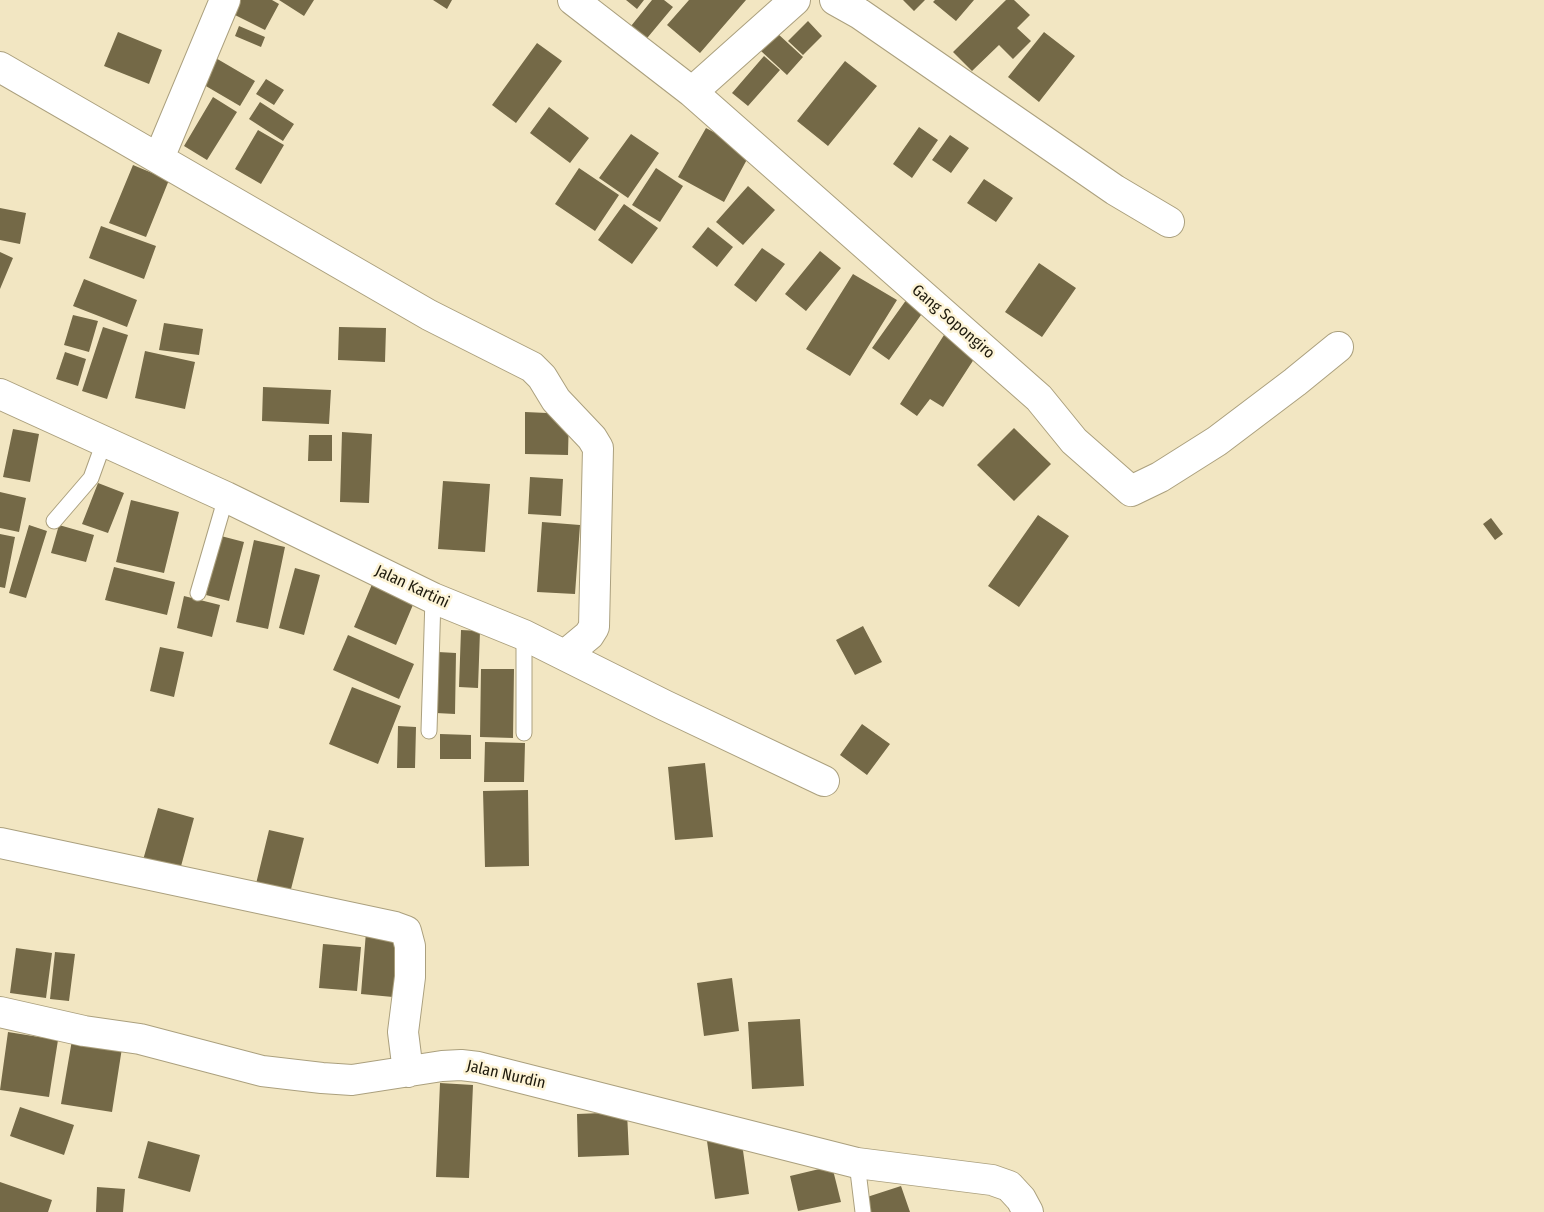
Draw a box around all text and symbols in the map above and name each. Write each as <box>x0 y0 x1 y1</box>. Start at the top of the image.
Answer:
street label: Gang Sopongiro <box>908 281 998 363</box>
street label: Jalan Kartini <box>372 561 452 613</box>
street label: Jalan Nurdin <box>465 1057 547 1093</box>

